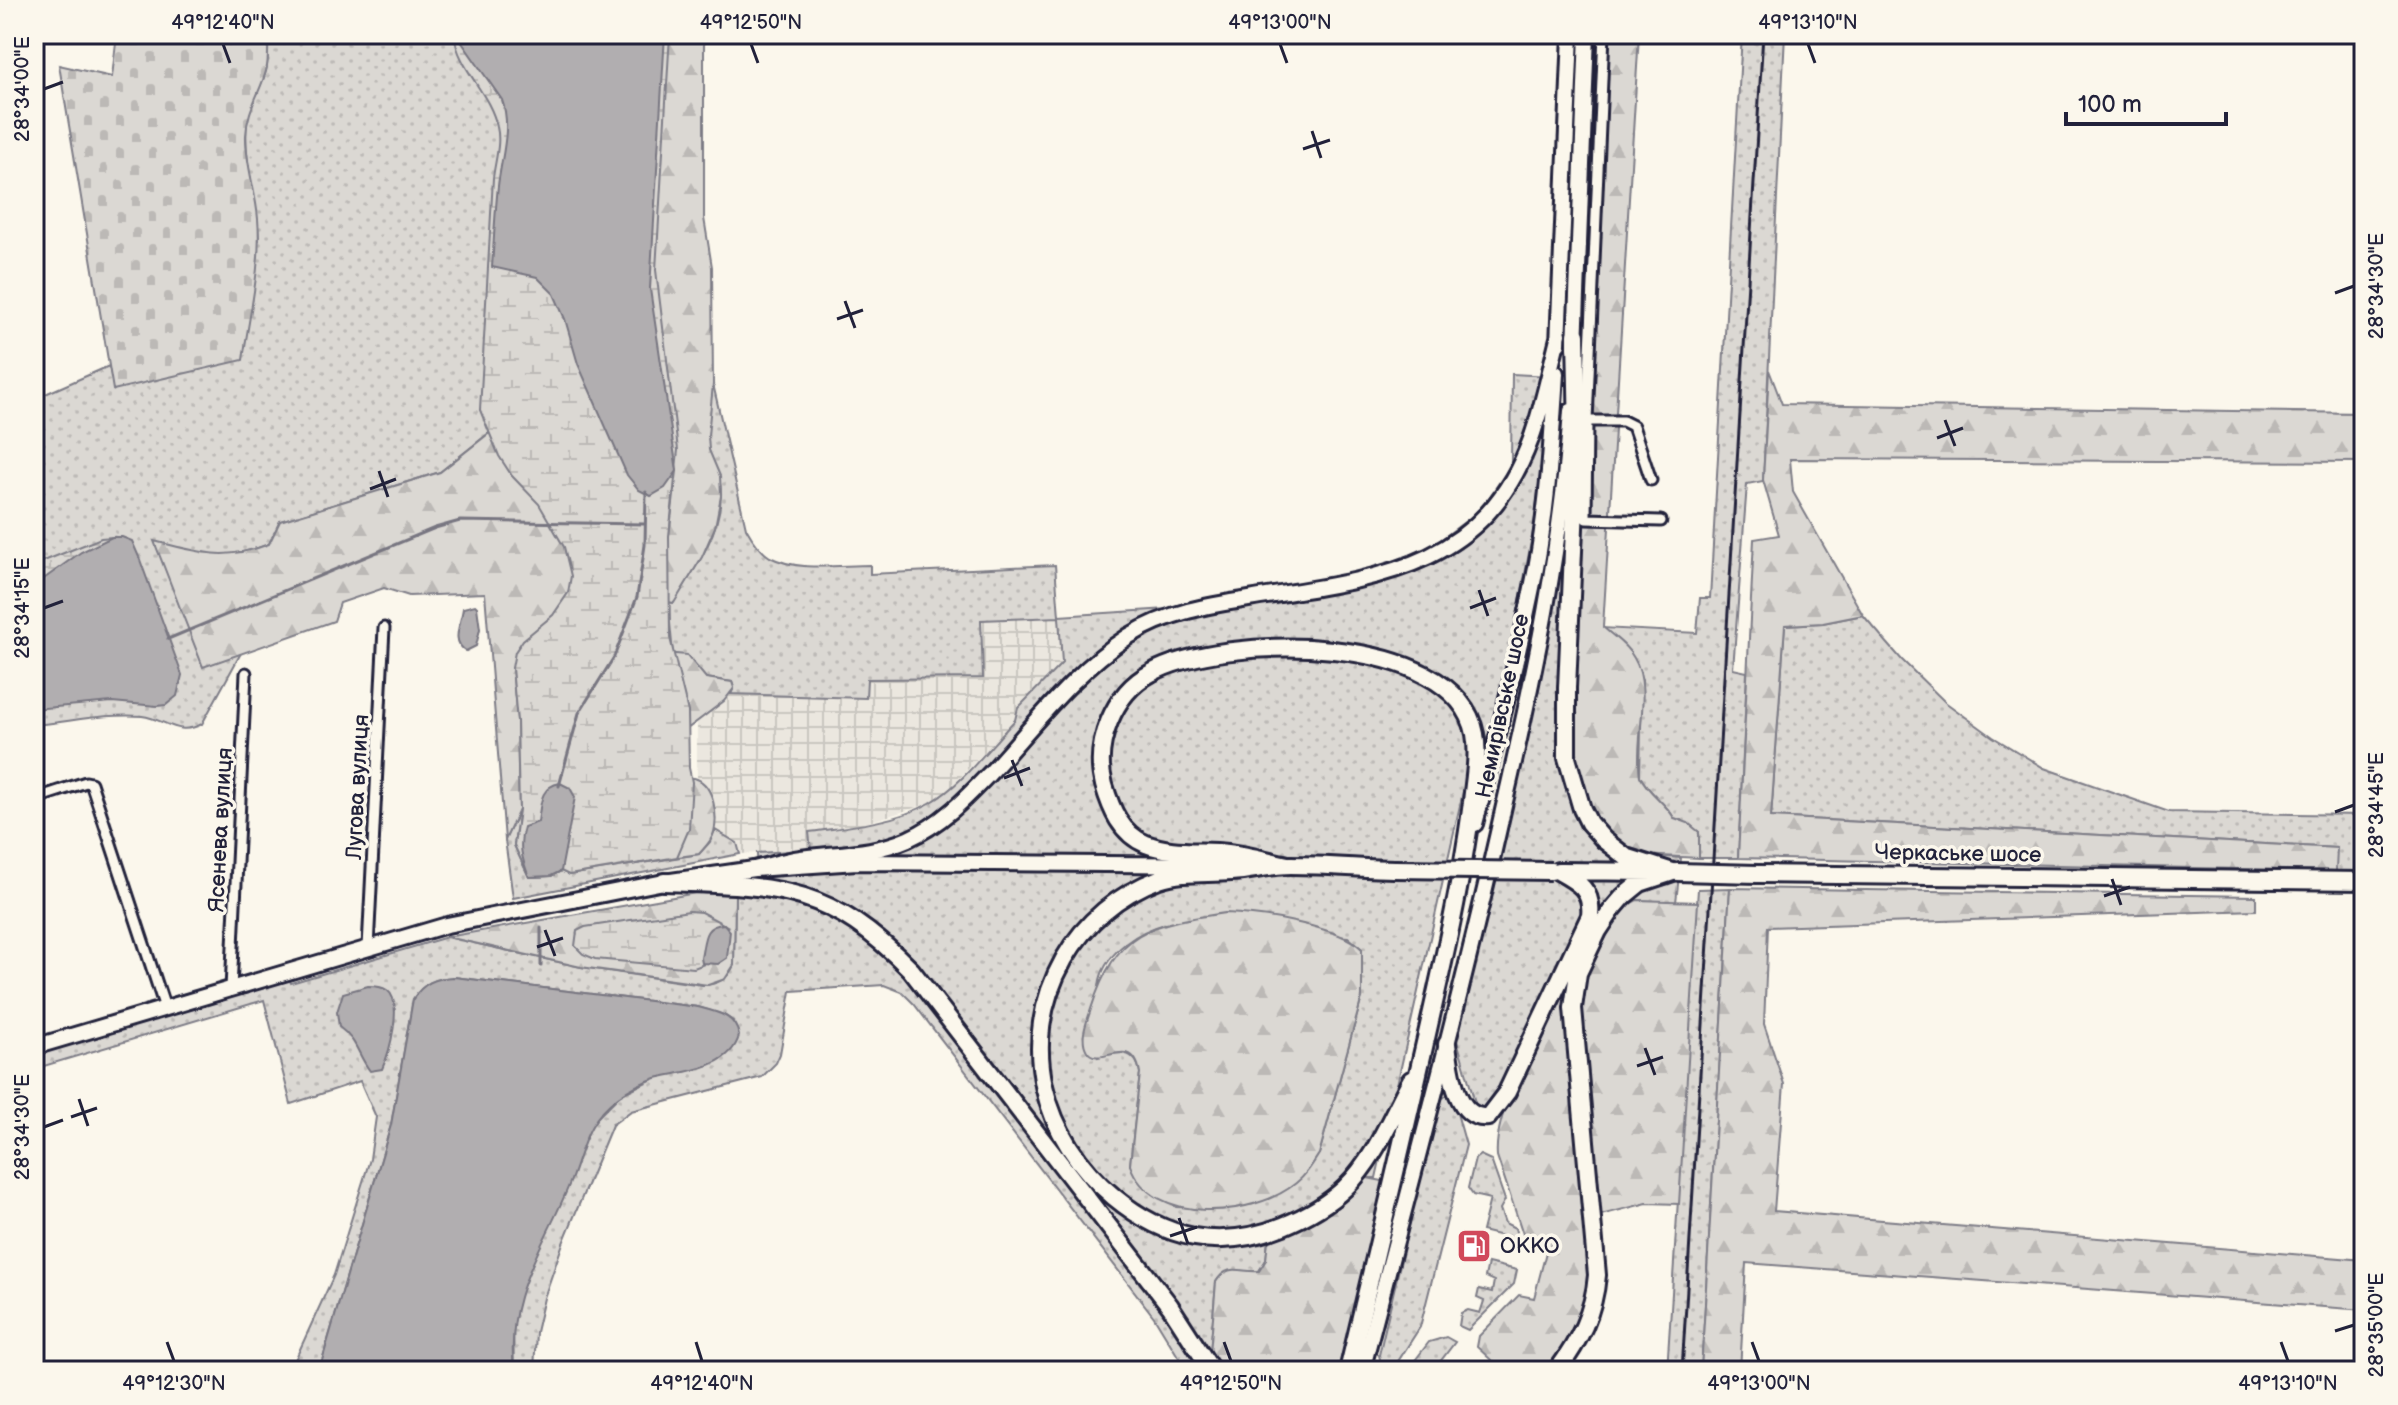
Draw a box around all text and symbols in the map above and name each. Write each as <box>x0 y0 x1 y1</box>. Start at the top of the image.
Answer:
text: 49°12'40"N <box>171 11 275 35</box>
text: 49°12'50"N <box>700 11 802 35</box>
text: 49°13'00"N <box>1228 11 1332 35</box>
text: 49°13'10"N <box>1758 11 1858 35</box>
text: 28°34'00"E <box>11 36 35 142</box>
scale bar <box>2066 76 2226 126</box>
text: 100 m <box>2078 90 2142 119</box>
text: 28°34'30"E <box>2365 233 2389 339</box>
text: 28°34'15"E <box>11 557 35 659</box>
street label: Немирівське шосе <box>1470 611 1536 801</box>
street label: Лугова вулиця <box>341 714 375 861</box>
street label: Ясенева вулиця <box>203 747 239 913</box>
text: 28°34'45"E <box>2365 752 2389 858</box>
street label: Черкаське шосе <box>1874 839 2042 869</box>
text: 28°34'30"E <box>11 1074 35 1180</box>
fuel station icon: ОККО <box>1455 1227 1493 1265</box>
place label: ОККО <box>1500 1233 1560 1260</box>
text: 28°35'00"E <box>2365 1272 2389 1378</box>
text: 49°12'30"N <box>122 1372 226 1396</box>
text: 49°12'40"N <box>650 1372 754 1396</box>
text: 49°12'50"N <box>1180 1372 1282 1396</box>
text: 49°13'00"N <box>1707 1372 1811 1396</box>
text: 49°13'10"N <box>2238 1372 2338 1396</box>

